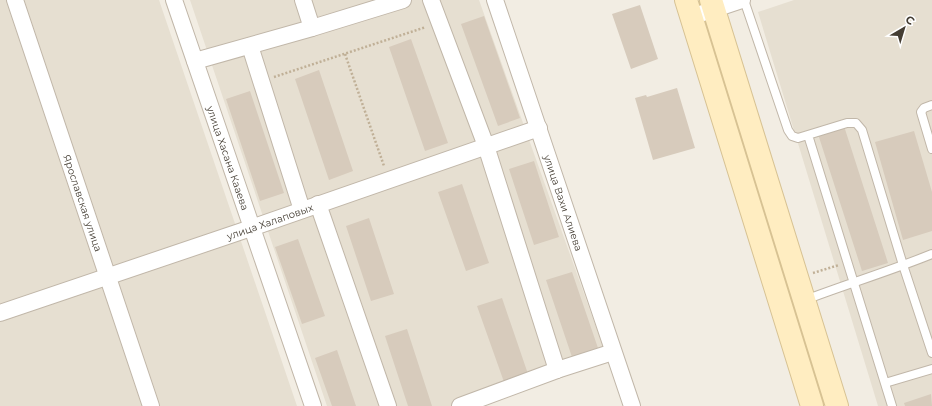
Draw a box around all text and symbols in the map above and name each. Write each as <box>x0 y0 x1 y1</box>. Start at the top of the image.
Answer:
north arrow <box>884 8 924 48</box>
text: С <box>903 12 918 28</box>
street label: улица Хасана Кааева <box>203 103 251 212</box>
street label: улица Вахи Алиева <box>540 152 585 253</box>
street label: Ярославская улица <box>60 153 105 253</box>
street label: улица Халаповых <box>224 201 316 243</box>

